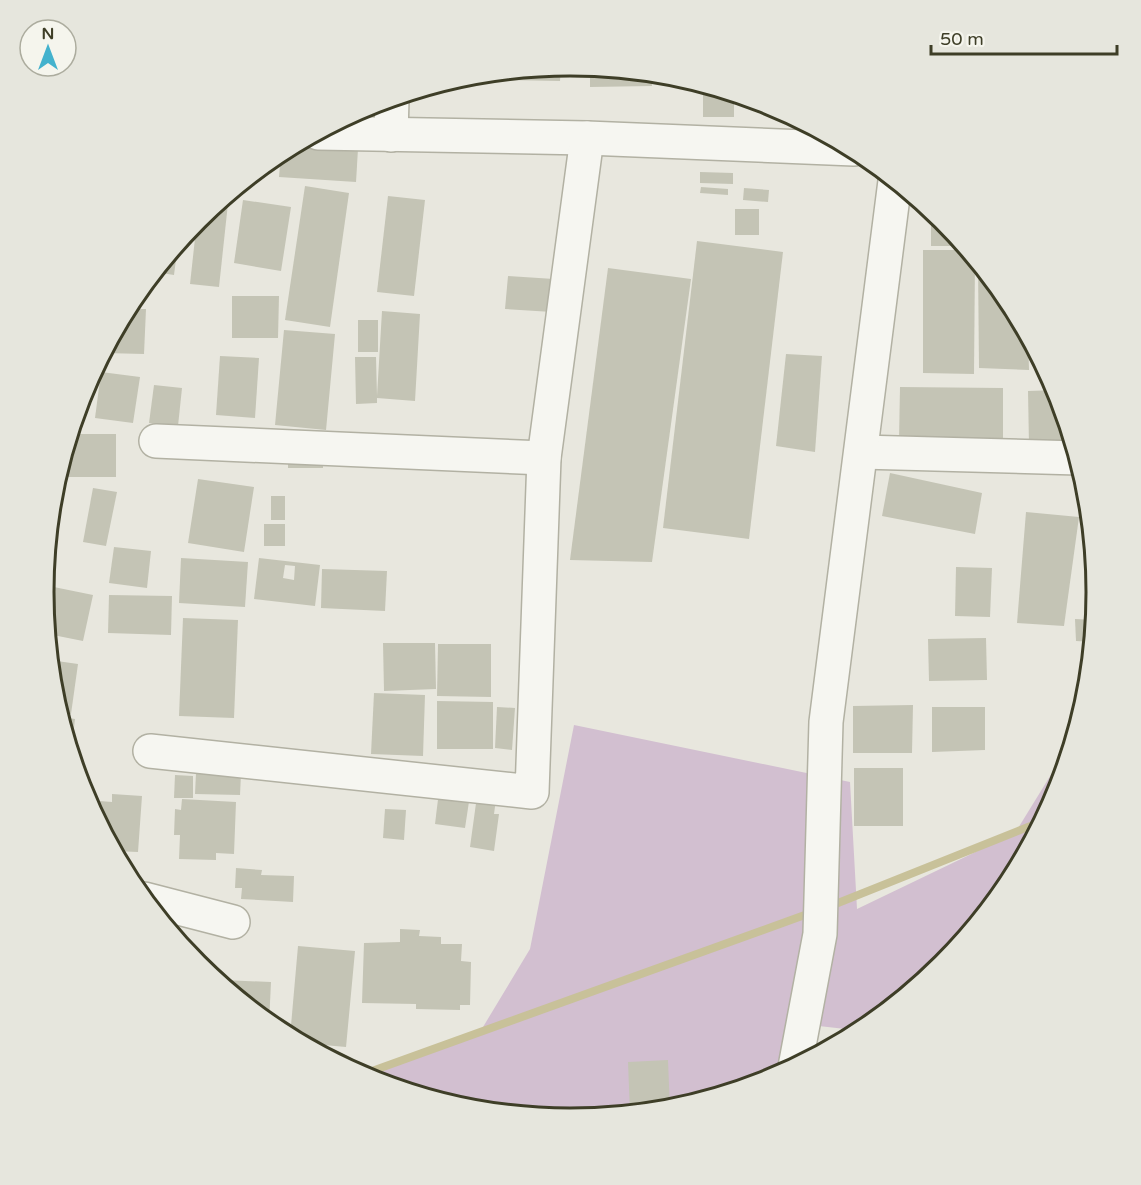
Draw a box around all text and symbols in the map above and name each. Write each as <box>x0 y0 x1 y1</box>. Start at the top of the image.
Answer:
north arrow <box>18 18 78 78</box>
scale bar <box>931 18 1117 56</box>
text: N <box>42 24 54 44</box>
text: 50 m <box>940 28 984 50</box>

